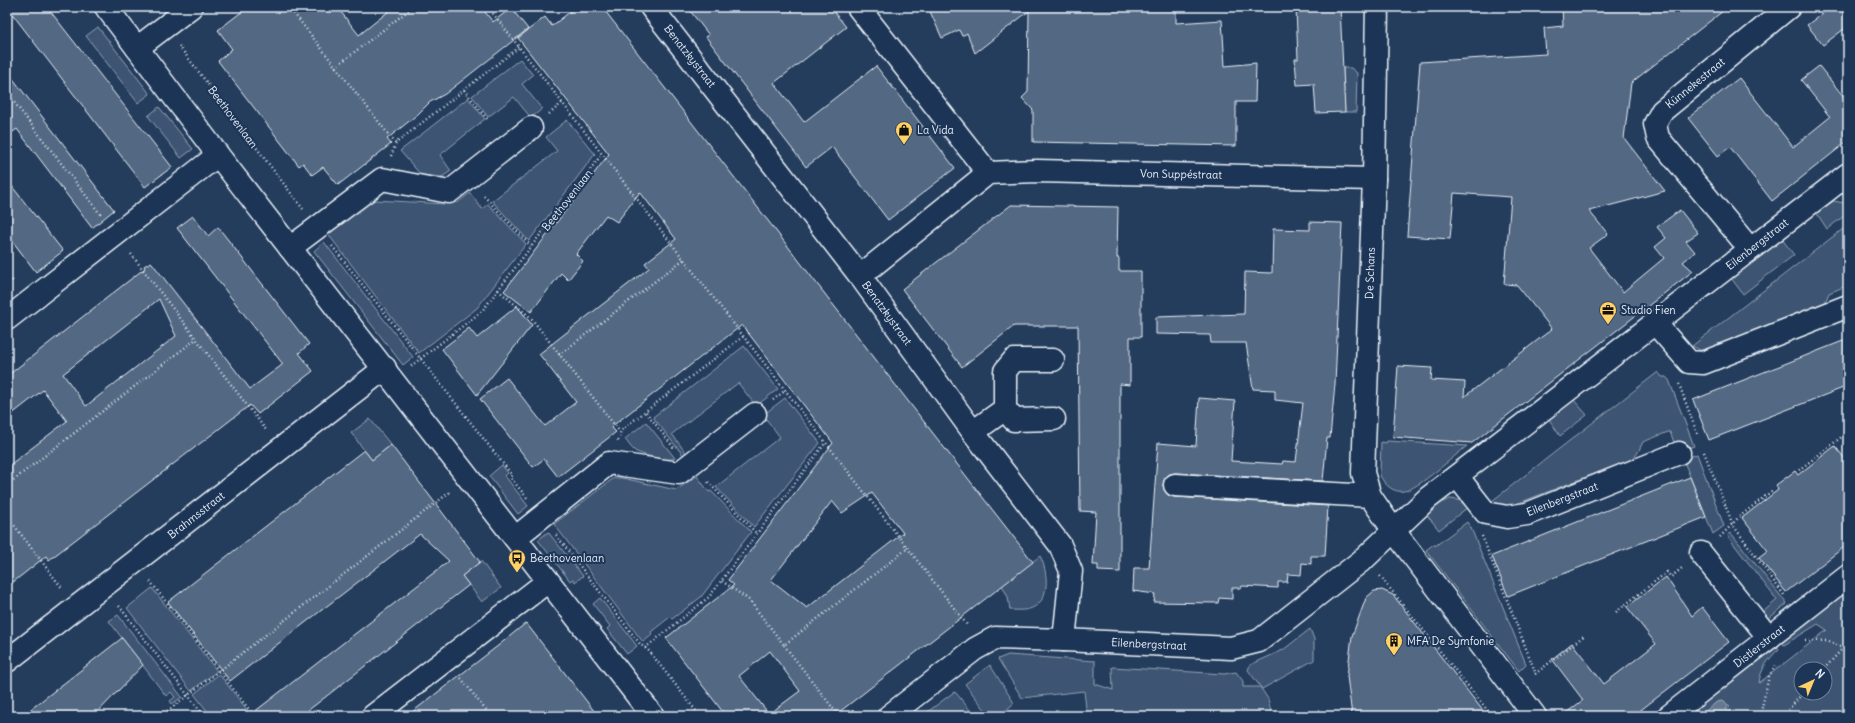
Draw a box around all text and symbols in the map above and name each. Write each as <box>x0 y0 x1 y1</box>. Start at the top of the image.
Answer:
street label: Benatzkystraat <box>661 22 719 90</box>
street label: Künnekestraat <box>1662 55 1728 111</box>
street label: Beethovenlaan <box>205 83 261 151</box>
shop icon: La Vida <box>894 120 914 145</box>
place label: La Vida <box>917 123 954 137</box>
street label: Beethovenlaan <box>539 166 595 234</box>
street label: Von Suppéstraat <box>1140 166 1222 182</box>
street label: Eilenbergstraat <box>1723 215 1791 273</box>
street label: De Schans <box>1362 247 1378 299</box>
street label: Benatzkystraat <box>859 278 915 348</box>
office icon: Studio Fien <box>1598 300 1618 325</box>
place label: Studio Fien <box>1621 303 1676 317</box>
street label: Eilenbergstraat <box>1524 479 1600 519</box>
street label: Brahmsstraat <box>165 488 227 541</box>
bus stop icon: Beethovenlaan <box>507 548 527 573</box>
place label: Beethovenlaan <box>530 551 604 565</box>
street label: Distlerstraat <box>1731 621 1788 670</box>
building icon: MFA De Symfonie <box>1384 631 1404 656</box>
place label: MFA De Symfonie <box>1407 634 1494 648</box>
street label: Eilenbergstraat <box>1111 635 1187 653</box>
north arrow <box>1793 661 1833 701</box>
text: N <box>1812 666 1828 681</box>

